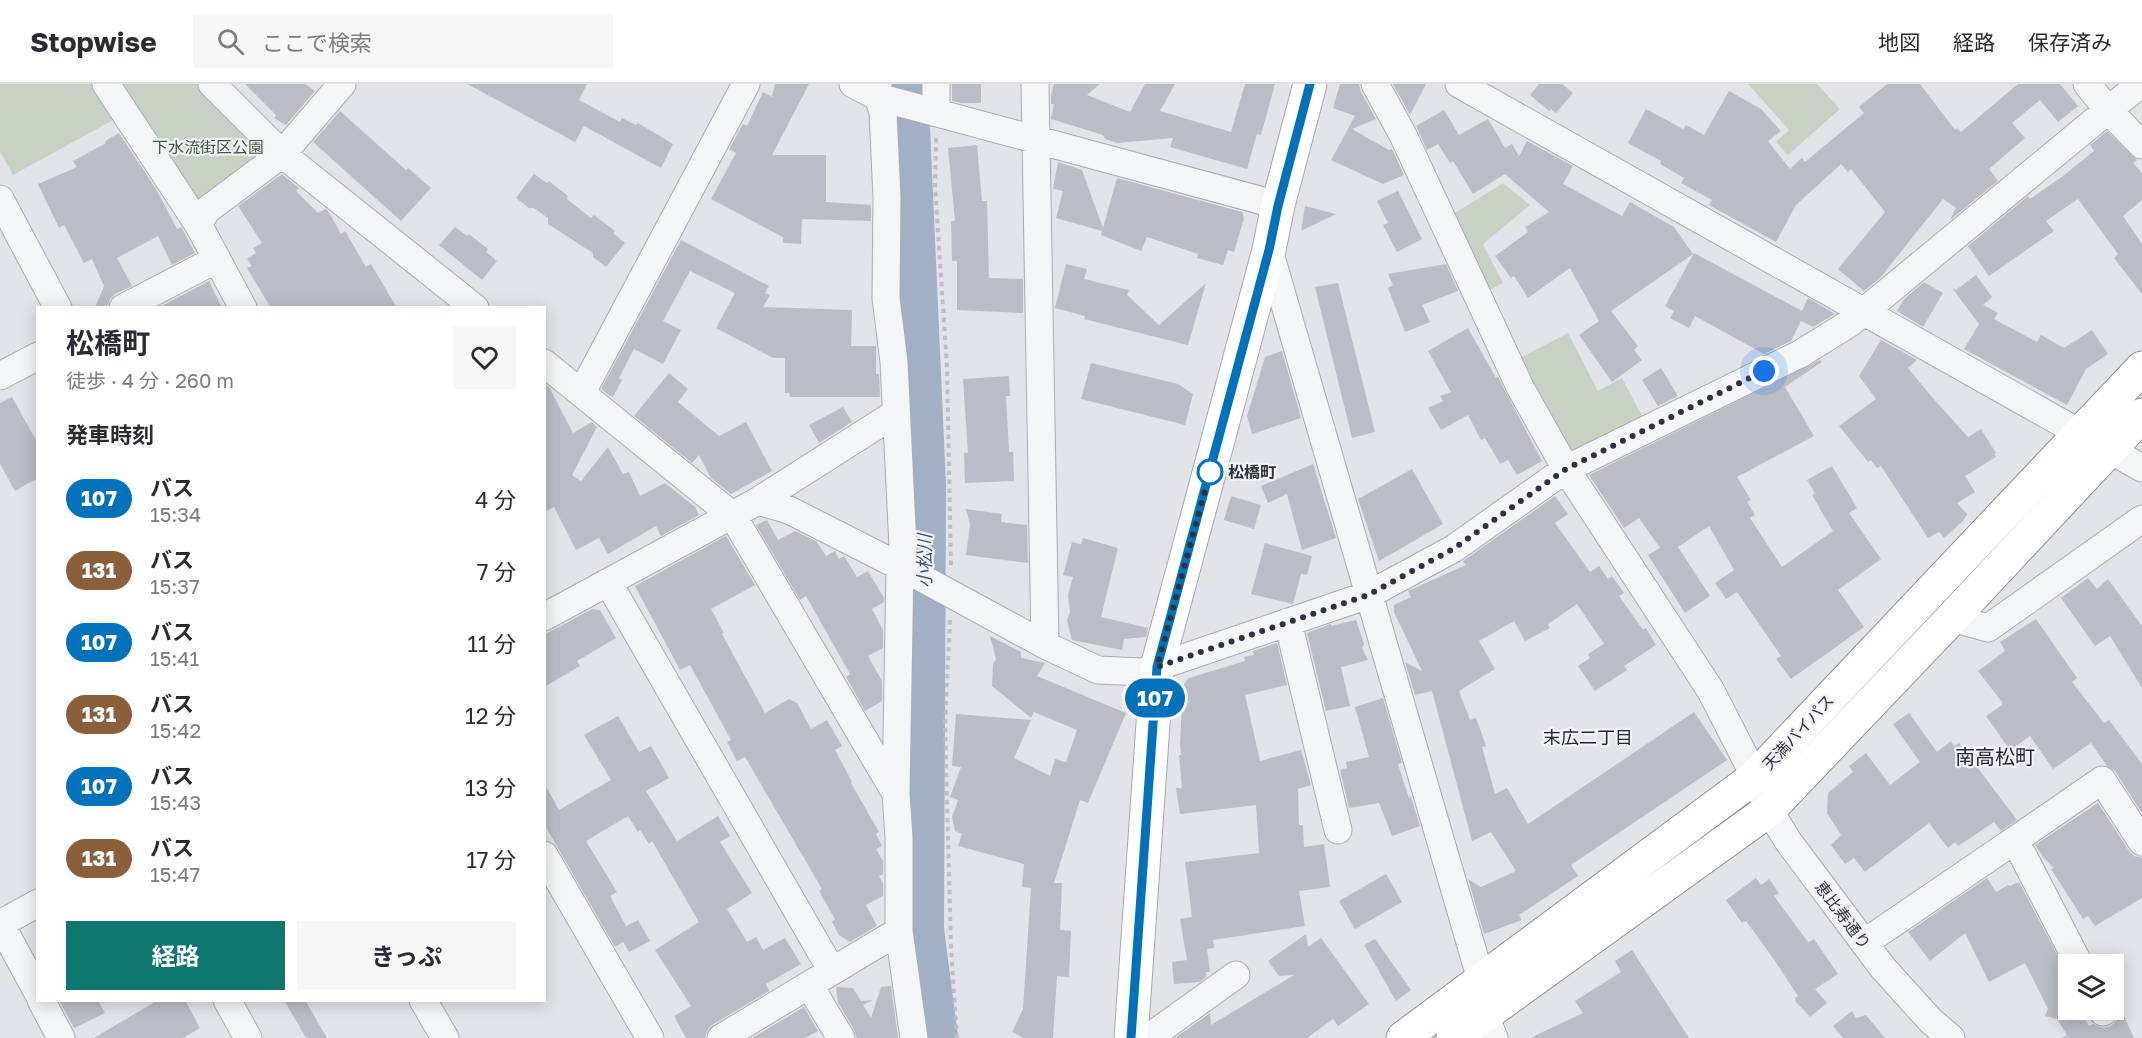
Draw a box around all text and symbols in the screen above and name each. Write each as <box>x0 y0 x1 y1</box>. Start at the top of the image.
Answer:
search box <box>193 14 613 68</box>
text: Stopwise <box>30 25 157 58</box>
icon: search <box>214 25 247 58</box>
text: ここで検索 <box>262 29 372 56</box>
text: 地図 <box>1878 29 1920 55</box>
text: 経路 <box>1953 29 1995 55</box>
text: 保存済み <box>2028 29 2112 55</box>
park label: 下水流街区公園 <box>152 137 264 157</box>
text: 松橋町 <box>66 326 150 359</box>
button: heart <box>453 326 516 389</box>
your location <box>1749 356 1779 386</box>
text: 徒歩 · 4 分 · 260 m <box>66 368 234 392</box>
text: 発車時刻 <box>66 421 154 448</box>
marker: 松橋町 <box>1197 459 1223 485</box>
place label: 松橋町 <box>1228 462 1276 482</box>
text: バス <box>150 474 194 501</box>
text: 107 <box>81 485 117 511</box>
text: 4 分 <box>475 486 516 513</box>
text: 15:34 <box>150 502 201 526</box>
water label: 小松川 <box>913 532 935 588</box>
text: バス <box>150 546 194 573</box>
text: 131 <box>82 557 116 583</box>
text: 7 分 <box>477 558 516 585</box>
text: 15:37 <box>150 574 200 598</box>
text: バス <box>150 618 194 645</box>
text: 107 <box>81 629 117 655</box>
text: 11 分 <box>467 630 516 657</box>
text: 15:41 <box>150 646 199 670</box>
line badge: 107 <box>1120 678 1190 718</box>
text: 107 <box>1137 685 1173 711</box>
text: バス <box>150 690 194 717</box>
street label: 天満バイパス <box>1758 690 1838 774</box>
text: 131 <box>82 701 116 727</box>
text: 12 分 <box>465 702 516 729</box>
text: 15:42 <box>150 718 201 742</box>
district label: 末広二丁目 <box>1543 726 1633 748</box>
district label: 南高松町 <box>1955 744 2035 768</box>
text: バス <box>150 762 194 789</box>
text: 107 <box>81 773 117 799</box>
text: 13 分 <box>465 774 516 801</box>
text: 15:43 <box>150 790 201 814</box>
text: バス <box>150 834 194 861</box>
text: 131 <box>82 845 116 871</box>
text: 17 分 <box>466 846 516 873</box>
text: 15:47 <box>150 862 200 886</box>
street label: 恵比寿通り <box>1811 877 1875 953</box>
button: 経路 <box>66 921 285 990</box>
button: きっぷ <box>297 921 516 990</box>
map controls <box>2058 954 2124 1020</box>
button: layers <box>2058 954 2124 1020</box>

